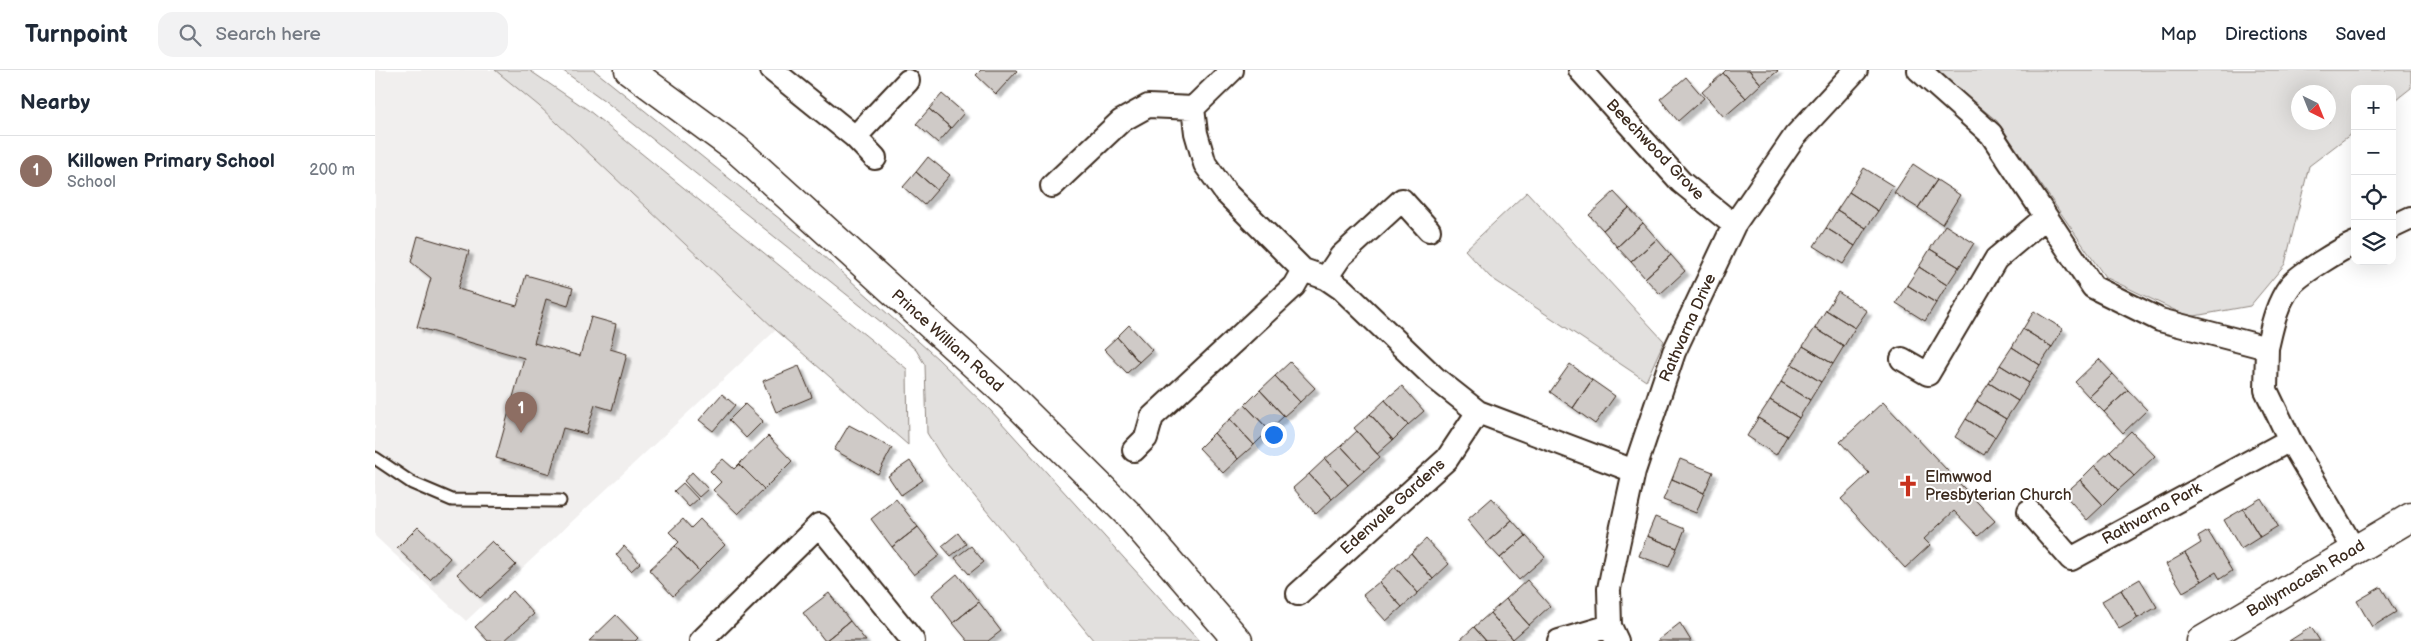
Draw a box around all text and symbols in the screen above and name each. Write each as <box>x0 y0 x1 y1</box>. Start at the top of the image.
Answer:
search box <box>158 12 508 57</box>
text: Turnpoint <box>25 20 128 49</box>
icon: search <box>176 21 204 49</box>
text: Search here <box>216 23 321 46</box>
text: Map <box>2161 24 2197 45</box>
text: Directions <box>2225 24 2307 45</box>
text: Saved <box>2335 24 2386 45</box>
north arrow <box>2291 85 2336 130</box>
map controls <box>2351 85 2396 265</box>
button: + <box>2351 85 2396 130</box>
text: Nearby <box>20 90 90 115</box>
street label: Beechwood Grove <box>1602 96 1708 205</box>
button: − <box>2351 130 2396 175</box>
text: Killowen Primary School <box>67 150 275 173</box>
text: 1 <box>33 161 39 180</box>
text: 200 m <box>309 161 355 180</box>
text: School <box>67 173 116 192</box>
button: locate <box>2351 175 2396 220</box>
button: layers <box>2351 220 2396 265</box>
street label: Rathvarna Drive <box>1656 270 1721 385</box>
street label: Prince William Road <box>887 286 1007 396</box>
pin: 1 <box>505 392 537 433</box>
your location <box>1261 422 1287 448</box>
street label: Edenvale Gardens <box>1337 455 1449 559</box>
place label: Elmwwod Presbyterian Church <box>1925 468 2072 505</box>
church icon: Elmwwod Presbyterian Church <box>1895 473 1921 499</box>
street label: Rathvarna Park <box>2099 479 2205 549</box>
street label: Ballymacash Road <box>2244 536 2368 622</box>

